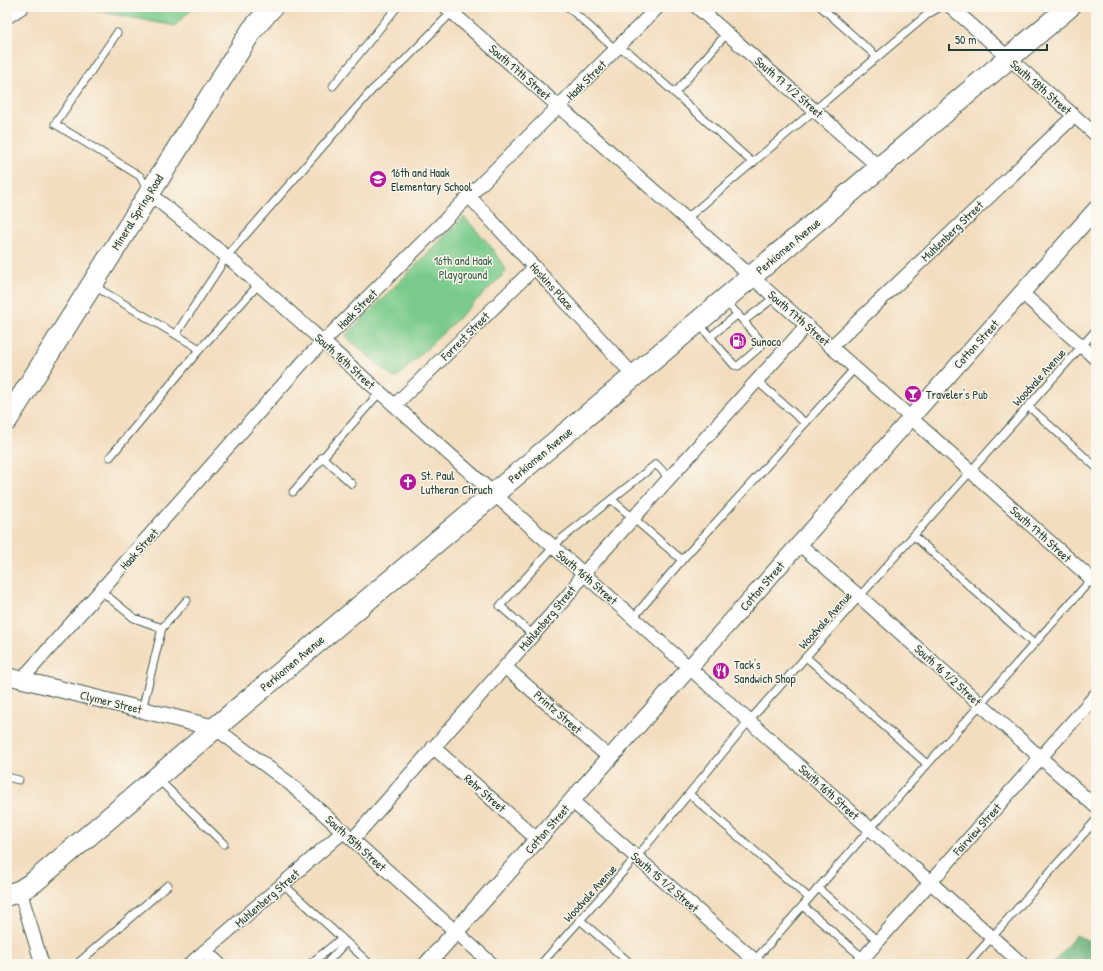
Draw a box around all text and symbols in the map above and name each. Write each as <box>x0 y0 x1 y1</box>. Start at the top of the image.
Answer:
scale bar <box>949 26 1047 52</box>
text: 50 m <box>955 31 976 48</box>
street label: South 17th Street <box>485 40 555 104</box>
street label: South 17 1/2 Street <box>751 52 828 122</box>
street label: Haak Street <box>562 55 611 104</box>
street label: South 18th Street <box>1007 55 1076 119</box>
place label: 16th and Haak Elementary School <box>391 164 473 195</box>
school or university icon: 16th and Haak Elementary School <box>368 169 388 189</box>
street label: Mineral Spring Road <box>107 171 167 253</box>
street label: Muhlenberg Street <box>917 196 988 265</box>
street label: Perkiomen Avenue <box>752 214 824 278</box>
park label: 16th and Haak Playground <box>434 252 492 283</box>
street label: Hoskins Place <box>526 259 578 314</box>
street label: Haak Street <box>333 284 382 333</box>
street label: South 17th Street <box>764 286 834 350</box>
street label: Forrest Street <box>436 307 494 365</box>
street label: Cotton Street <box>949 315 1003 372</box>
street label: South 16th Street <box>311 329 380 393</box>
fuel station icon: Sunoco <box>728 331 748 351</box>
place label: Sunoco <box>751 333 781 350</box>
street label: Woodvale Avenue <box>1008 344 1070 410</box>
bar icon: Traveler's Pub <box>903 384 923 404</box>
place label: Traveler's Pub <box>926 386 988 403</box>
street label: Perkiomen Avenue <box>504 423 576 487</box>
place label: St. Paul Lutheran Chruch <box>421 467 492 498</box>
church icon: St. Paul Lutheran Chruch <box>398 472 418 492</box>
street label: South 17th Street <box>1007 502 1076 567</box>
street label: Haak Street <box>116 524 163 574</box>
street label: South 16th Street <box>553 546 622 609</box>
street label: Cotton Street <box>736 557 789 614</box>
street label: Muhlenberg Street <box>515 581 580 654</box>
street label: Woodvale Avenue <box>794 587 856 653</box>
street label: Perkiomen Avenue <box>256 631 328 695</box>
street label: South 16 1/2 Street <box>911 640 986 710</box>
place label: Tack's Sandwich Shop <box>734 656 796 687</box>
restaurant icon: Tack's Sandwich Shop <box>711 661 731 681</box>
street label: Clymer Street <box>78 686 145 718</box>
street label: Printz Street <box>530 686 586 738</box>
street label: South 16th Street <box>795 760 864 824</box>
street label: Rehr Street <box>460 770 510 817</box>
street label: Fairview Street <box>948 799 1006 860</box>
street label: Cotton Street <box>521 800 574 857</box>
street label: South 15th Street <box>322 811 391 875</box>
street label: South 15 1/2 Street <box>627 848 703 917</box>
street label: Woodvale Avenue <box>559 860 621 926</box>
street label: Muhlenberg Street <box>231 865 304 931</box>

